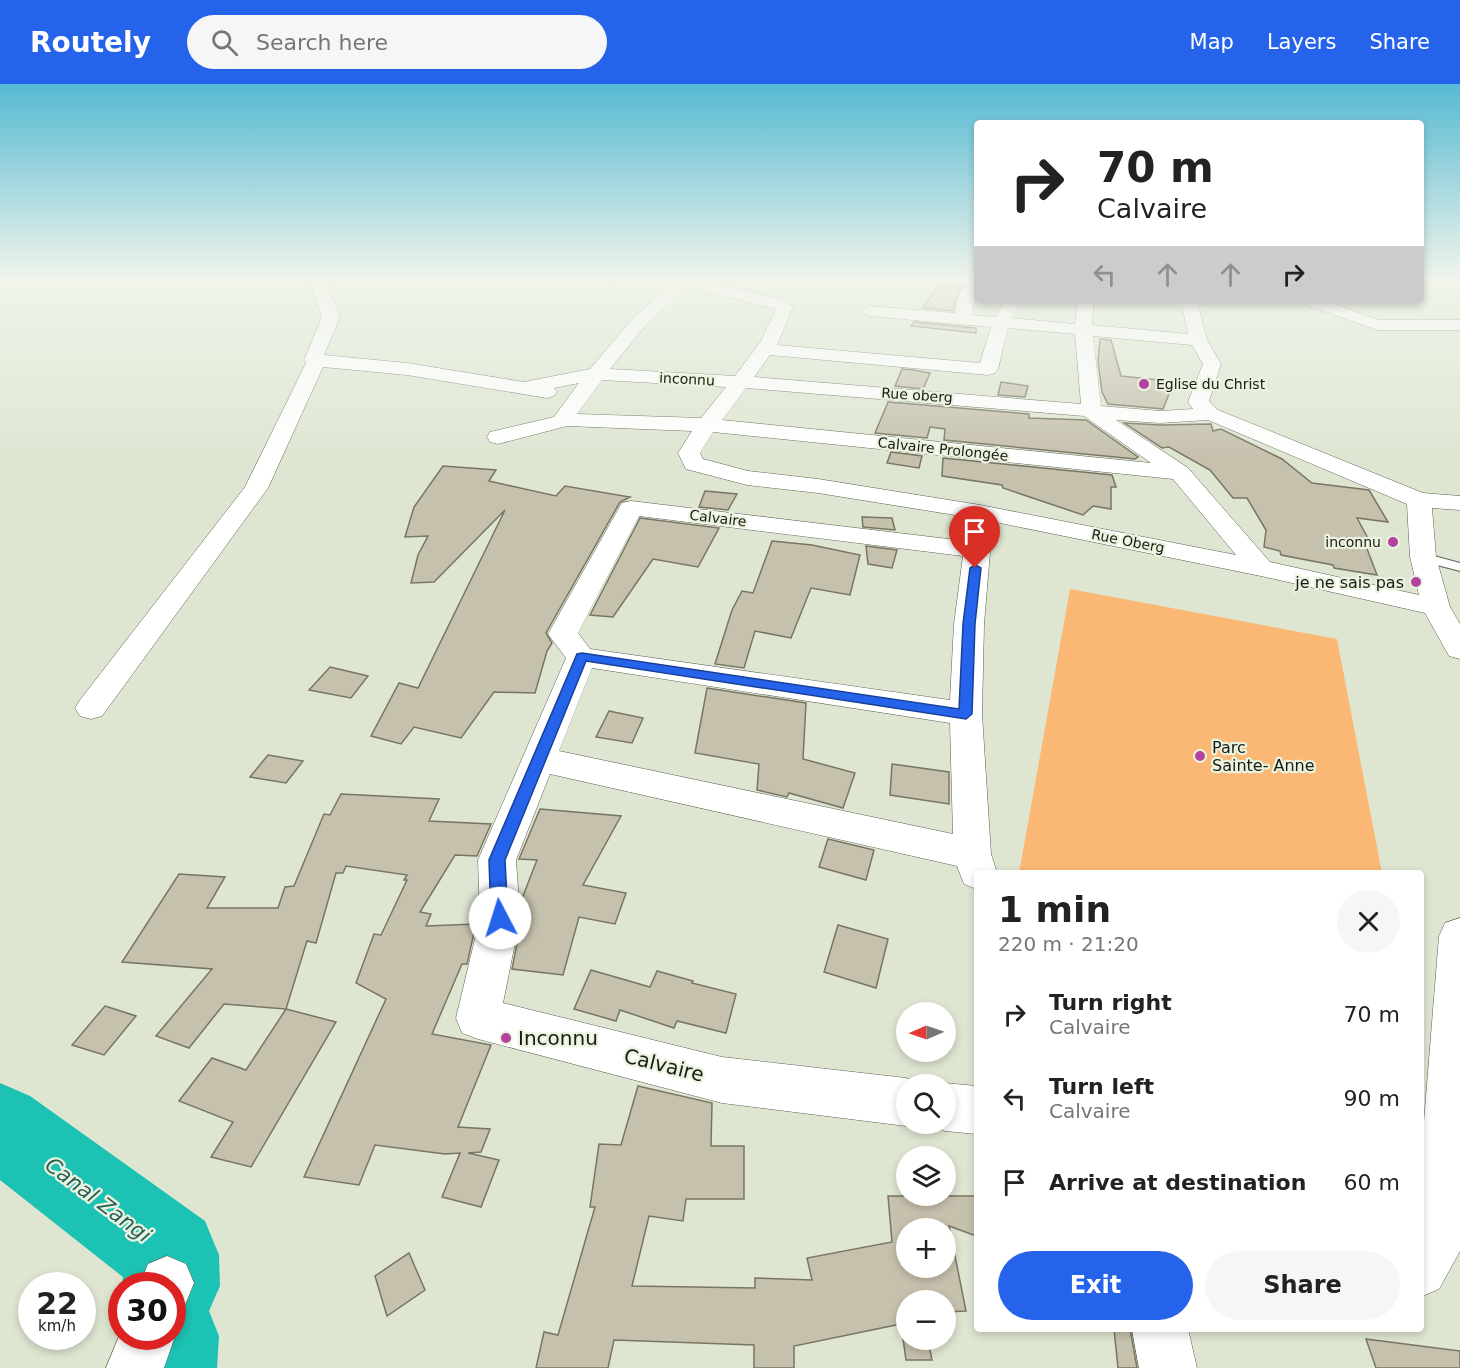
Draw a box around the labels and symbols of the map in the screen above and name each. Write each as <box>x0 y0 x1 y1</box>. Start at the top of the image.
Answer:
street label: inconnu <box>659 370 715 388</box>
place label: Eglise du Christ <box>1156 376 1266 392</box>
marker: Eglise du Christ <box>1137 377 1151 391</box>
street label: Rue oberg <box>881 385 953 405</box>
street label: Calvaire Prolongée <box>877 434 1009 464</box>
pin <box>949 506 1000 568</box>
street label: Calvaire <box>689 507 747 529</box>
street label: Rue Oberg <box>1090 526 1166 556</box>
place label: inconnu <box>1325 534 1381 550</box>
marker: inconnu <box>1386 535 1400 549</box>
place label: je ne sais pas <box>1294 573 1404 592</box>
marker: je ne sais pas <box>1409 575 1423 589</box>
place label: Parc Sainte- Anne <box>1212 738 1315 775</box>
marker: Parc Sainte- Anne <box>1193 749 1207 763</box>
position arrow <box>468 886 532 950</box>
north arrow <box>896 1002 956 1062</box>
place label: Inconnu <box>518 1026 598 1050</box>
marker: Inconnu <box>499 1031 513 1045</box>
street label: Calvaire <box>622 1043 706 1087</box>
water label: Canal Zangi <box>40 1153 156 1248</box>
speed limit sign: 30 <box>108 1272 186 1350</box>

